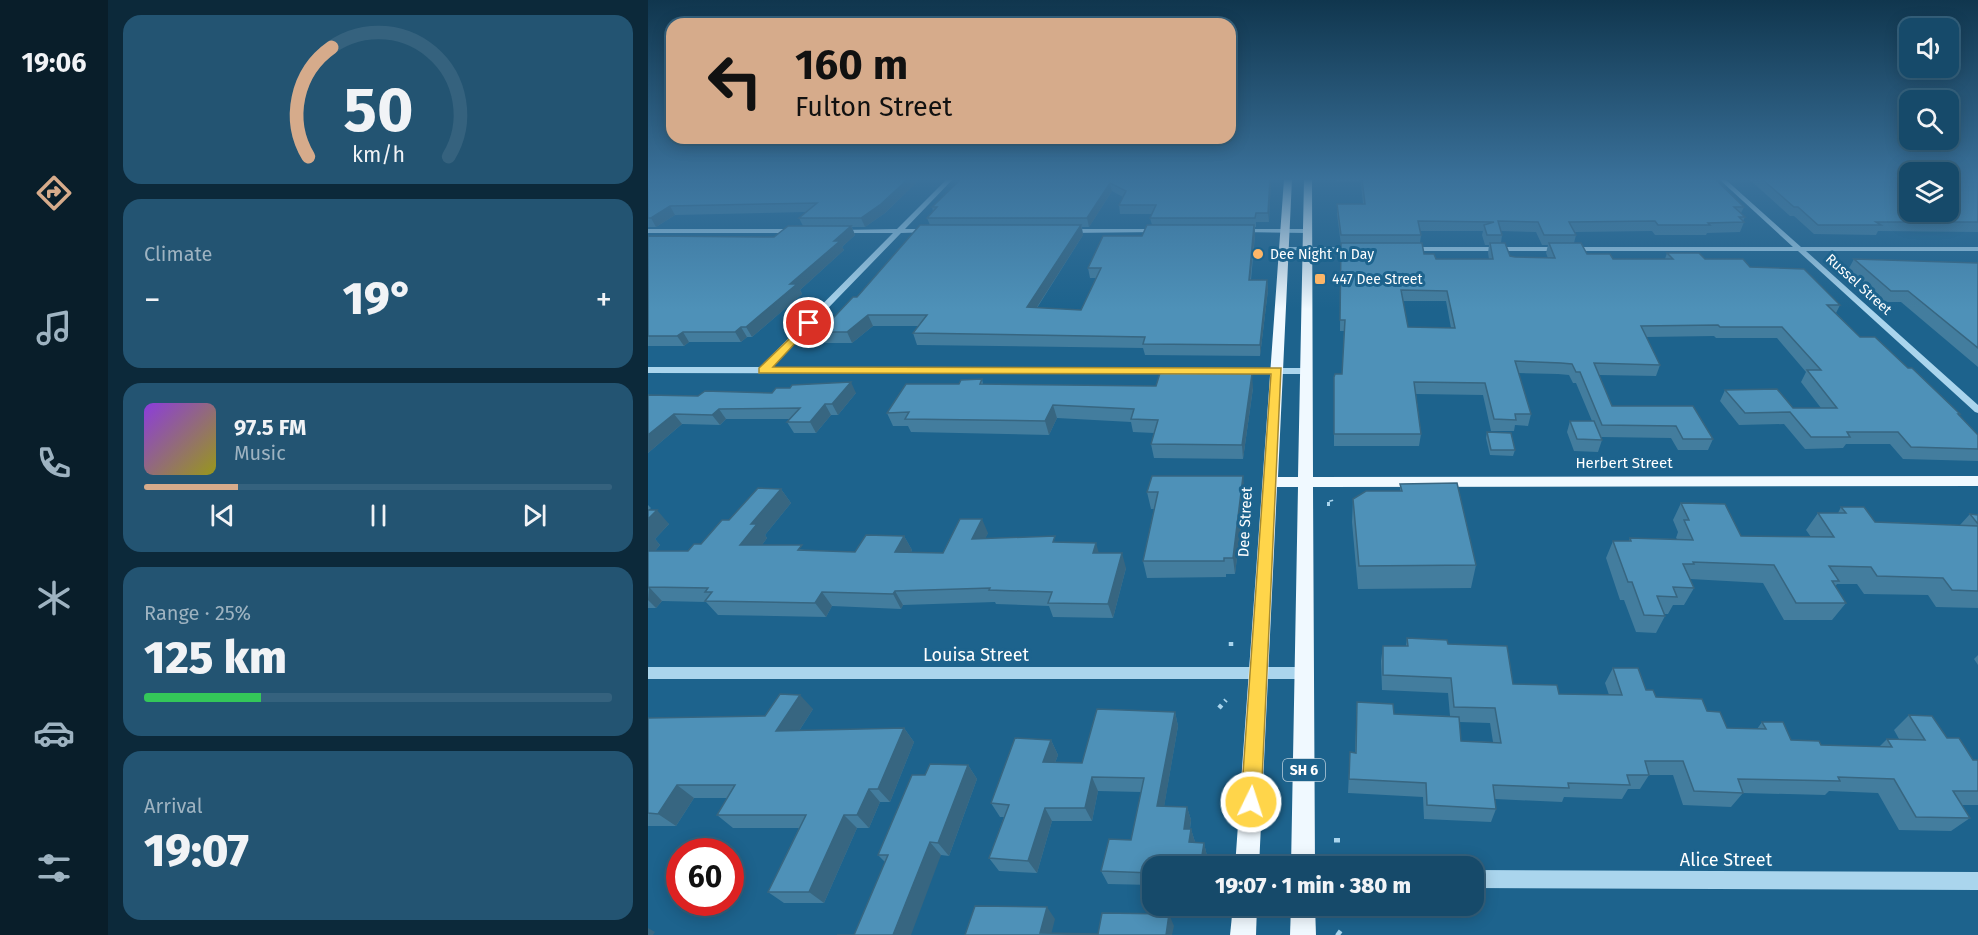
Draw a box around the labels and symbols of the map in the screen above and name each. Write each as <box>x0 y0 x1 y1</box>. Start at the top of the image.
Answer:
place label: Dee Night ‘n Day <box>1270 246 1374 263</box>
marker: Dee Night ‘n Day <box>1251 247 1265 261</box>
street label: Russel Street <box>1822 250 1896 319</box>
place label: 447 Dee Street <box>1332 271 1423 288</box>
marker: 447 Dee Street <box>1313 272 1327 286</box>
pin <box>783 297 834 348</box>
street label: Herbert Street <box>1575 454 1673 472</box>
street label: Dee Street <box>1234 486 1256 558</box>
street label: Louisa Street <box>923 644 1030 666</box>
road number: SH 6 <box>1283 759 1325 781</box>
position arrow <box>1219 770 1283 834</box>
speed limit sign: 60 <box>666 838 744 916</box>
street label: Alice Street <box>1680 849 1773 871</box>

